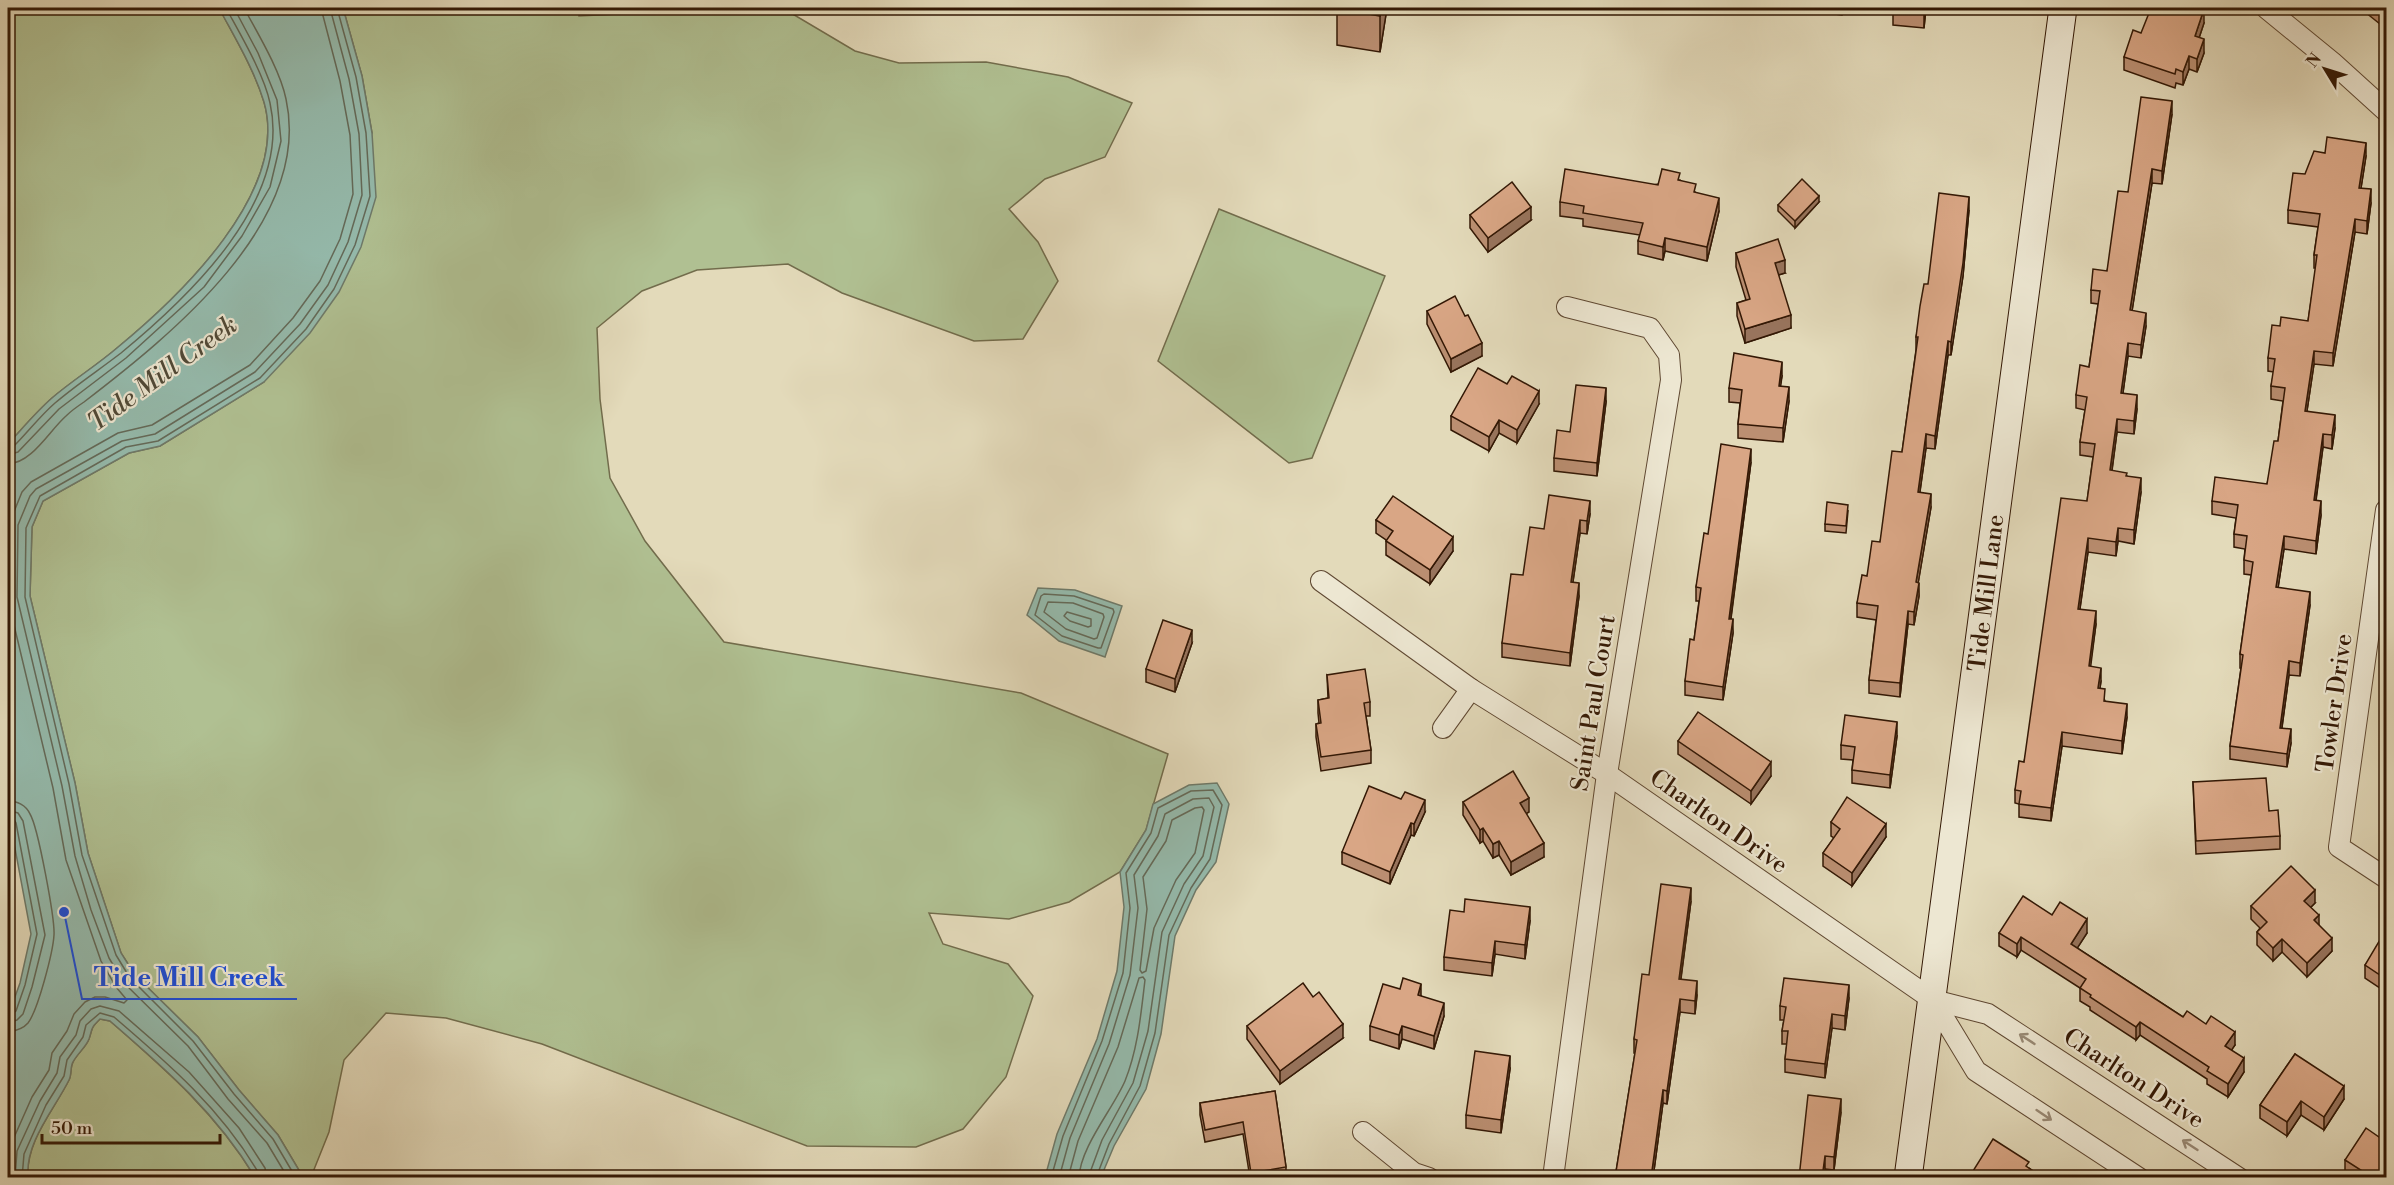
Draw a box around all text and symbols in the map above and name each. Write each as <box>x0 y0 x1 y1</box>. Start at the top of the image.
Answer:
north arrow <box>2295 39 2355 99</box>
text: N <box>2302 49 2326 72</box>
water label: Tide Mill Creek <box>82 309 244 439</box>
street label: Tide Mill Lane <box>1962 513 2012 673</box>
street label: Saint Paul Court <box>1565 613 1623 793</box>
street label: Towler Drive <box>2310 632 2360 775</box>
street label: Charlton Drive <box>1643 763 1793 881</box>
callout: Tide Mill Creek <box>82 955 297 999</box>
text: Tide Mill Creek <box>94 962 285 994</box>
street label: Charlton Drive <box>2057 1022 2210 1136</box>
one-way arrow <box>2019 1033 2036 1045</box>
scale bar <box>42 1107 220 1145</box>
one-way arrow <box>2035 1109 2051 1121</box>
text: 50 m <box>51 1117 93 1140</box>
one-way arrow <box>2182 1139 2199 1152</box>

